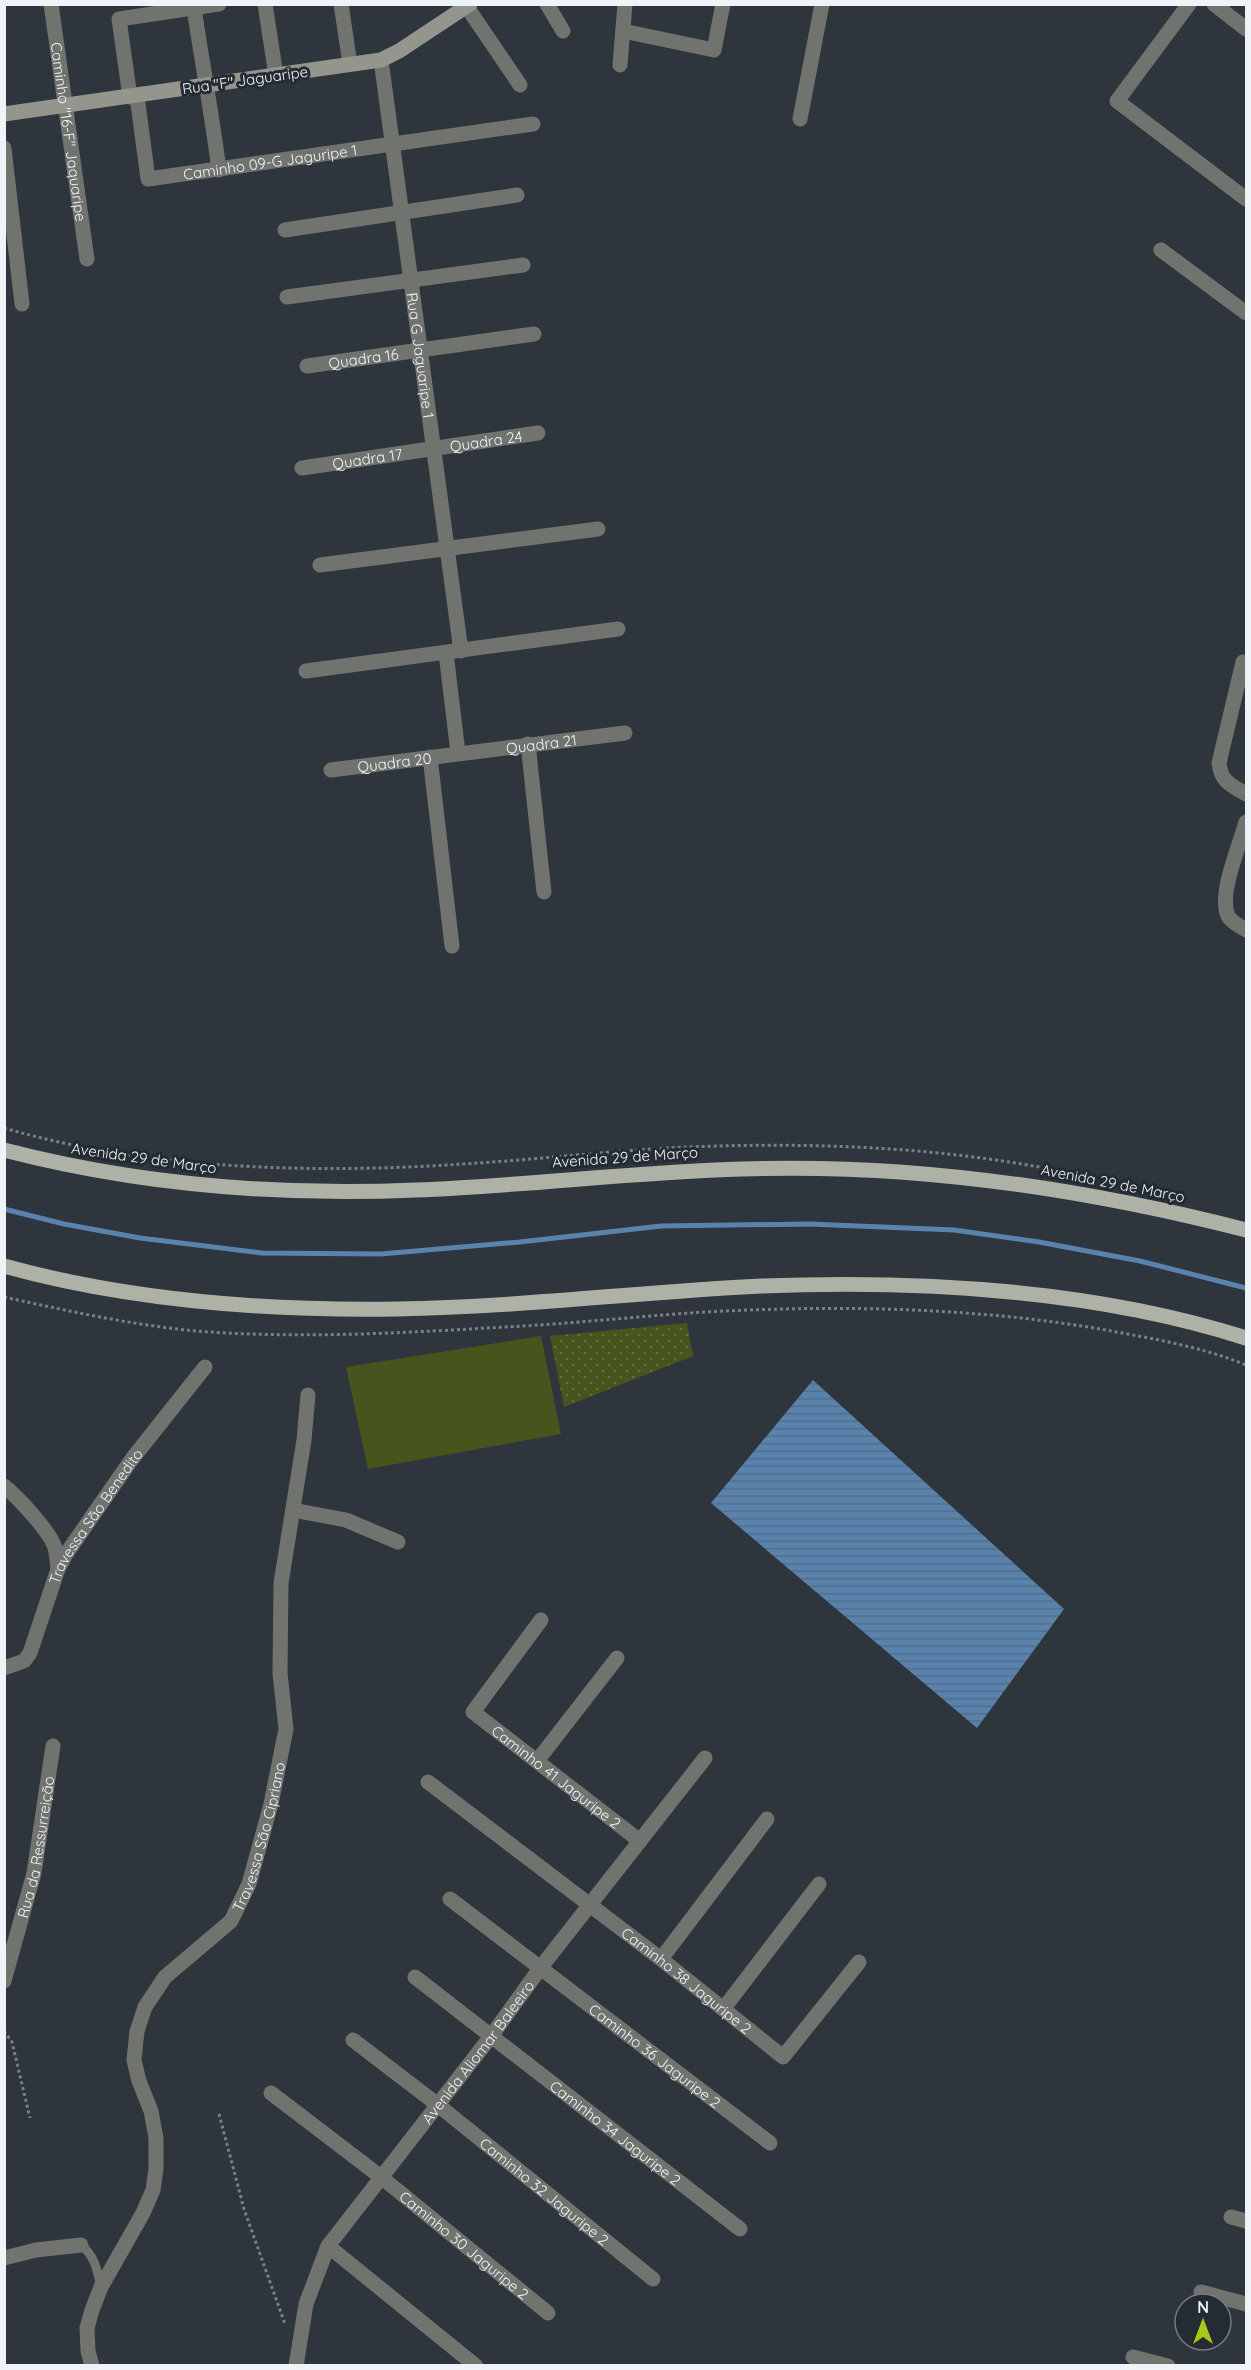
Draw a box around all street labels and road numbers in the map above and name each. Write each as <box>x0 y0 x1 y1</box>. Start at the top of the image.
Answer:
street label: Caminho "16-F" Jaquaripe <box>47 41 91 223</box>
street label: Rua "F" Jaguaripe <box>181 62 309 98</box>
street label: Caminho 09-G Jaguripe 1 <box>182 140 358 183</box>
street label: Rua G Jaguaripe 1 <box>403 291 439 420</box>
street label: Quadra 16 <box>327 344 400 372</box>
street label: Quadra 24 <box>448 426 524 455</box>
street label: Quadra 17 <box>331 444 404 473</box>
street label: Quadra 21 <box>505 730 578 757</box>
street label: Quadra 20 <box>356 748 433 776</box>
street label: Avenida 29 de Março <box>70 1138 218 1178</box>
street label: Avenida 29 de Março <box>551 1142 699 1172</box>
street label: Avenida 29 de Março <box>1039 1160 1187 1206</box>
street label: Travessa São Benedito <box>44 1444 146 1586</box>
street label: Caminho 41 Jaguripe 2 <box>488 1721 625 1832</box>
street label: Travessa São Cipriano <box>228 1760 289 1915</box>
street label: Rua da Ressurreição <box>13 1775 58 1920</box>
street label: Caminho 38 Jaguripe 2 <box>618 1923 756 2038</box>
street label: Avenida Aliomar Baleeiro <box>417 1976 538 2127</box>
street label: Caminho 36 Jaguripe 2 <box>586 1999 725 2112</box>
street label: Caminho 34 Jaguripe 2 <box>546 2076 685 2189</box>
street label: Caminho 32 Jaguripe 2 <box>476 2133 613 2249</box>
street label: Caminho 30 Jaguripe 2 <box>396 2187 533 2303</box>

